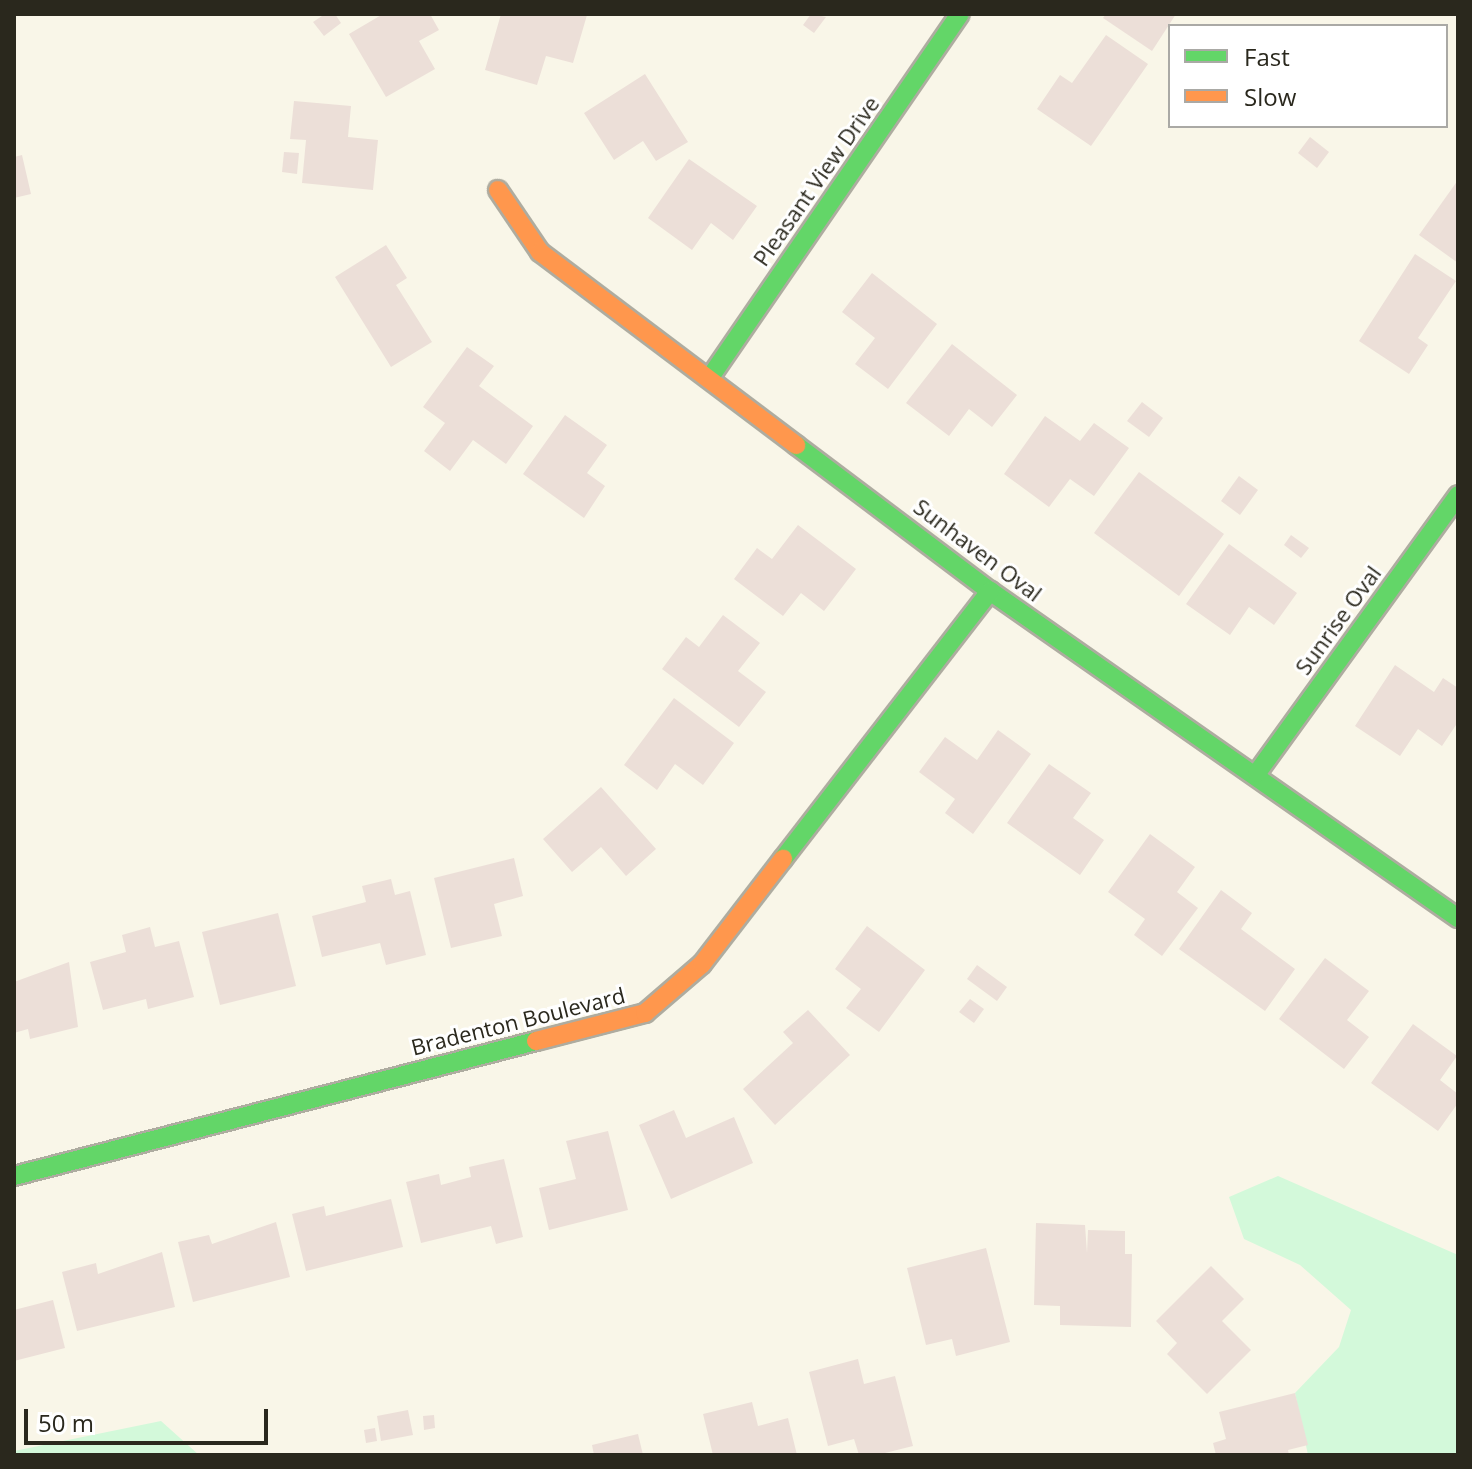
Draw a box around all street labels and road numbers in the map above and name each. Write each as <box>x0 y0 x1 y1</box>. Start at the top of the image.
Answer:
street label: Pleasant View Drive <box>748 91 884 271</box>
street label: Sunhaven Oval <box>909 493 1047 607</box>
street label: Sunrise Oval <box>1290 560 1386 680</box>
street label: Bradenton Boulevard <box>408 982 628 1060</box>

